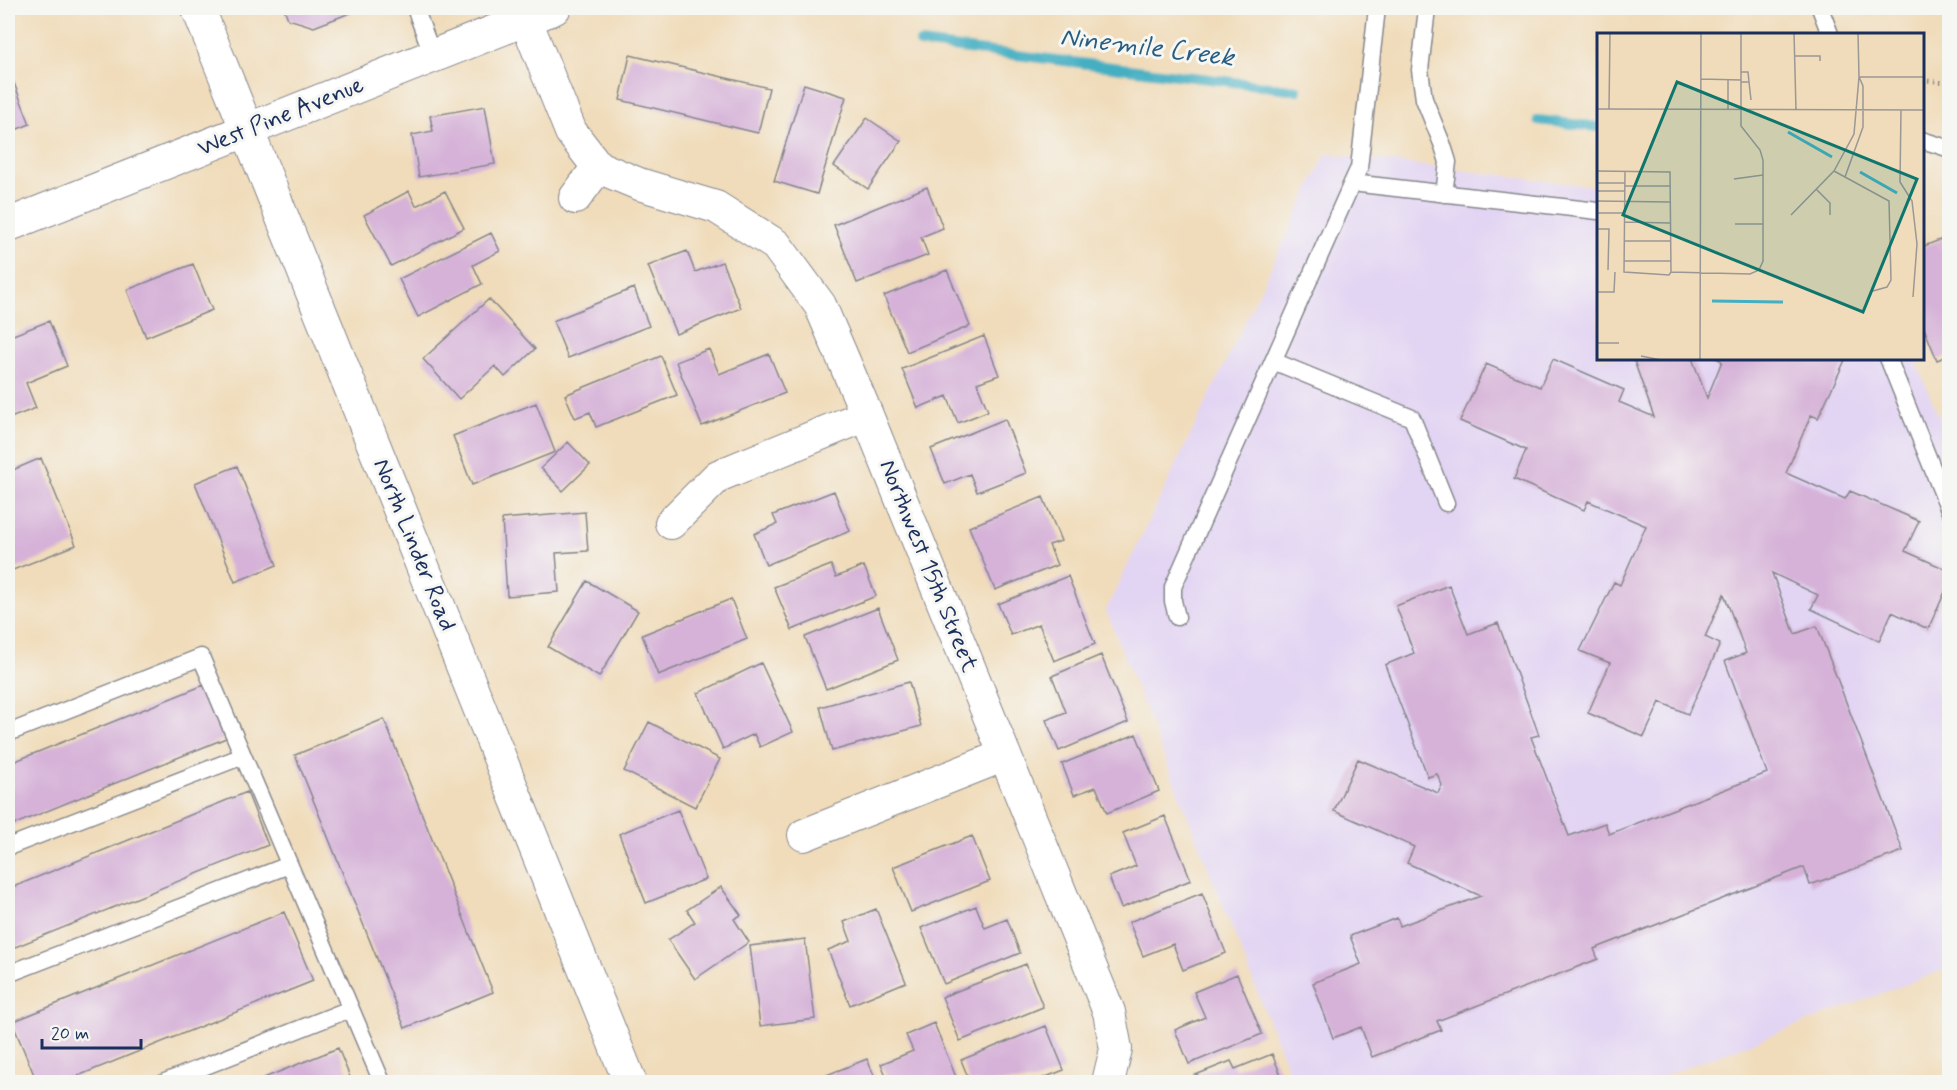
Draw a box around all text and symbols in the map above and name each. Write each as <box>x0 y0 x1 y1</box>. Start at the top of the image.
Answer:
water label: Ninemile Creek <box>1058 20 1237 76</box>
inset map <box>1597 33 1924 360</box>
street label: West Pine Avenue <box>193 70 369 164</box>
street label: North Linder Road <box>365 454 463 636</box>
street label: Northwest 15th Street <box>871 455 985 677</box>
scale bar <box>42 1012 141 1050</box>
text: 20 m <box>51 1022 89 1046</box>

